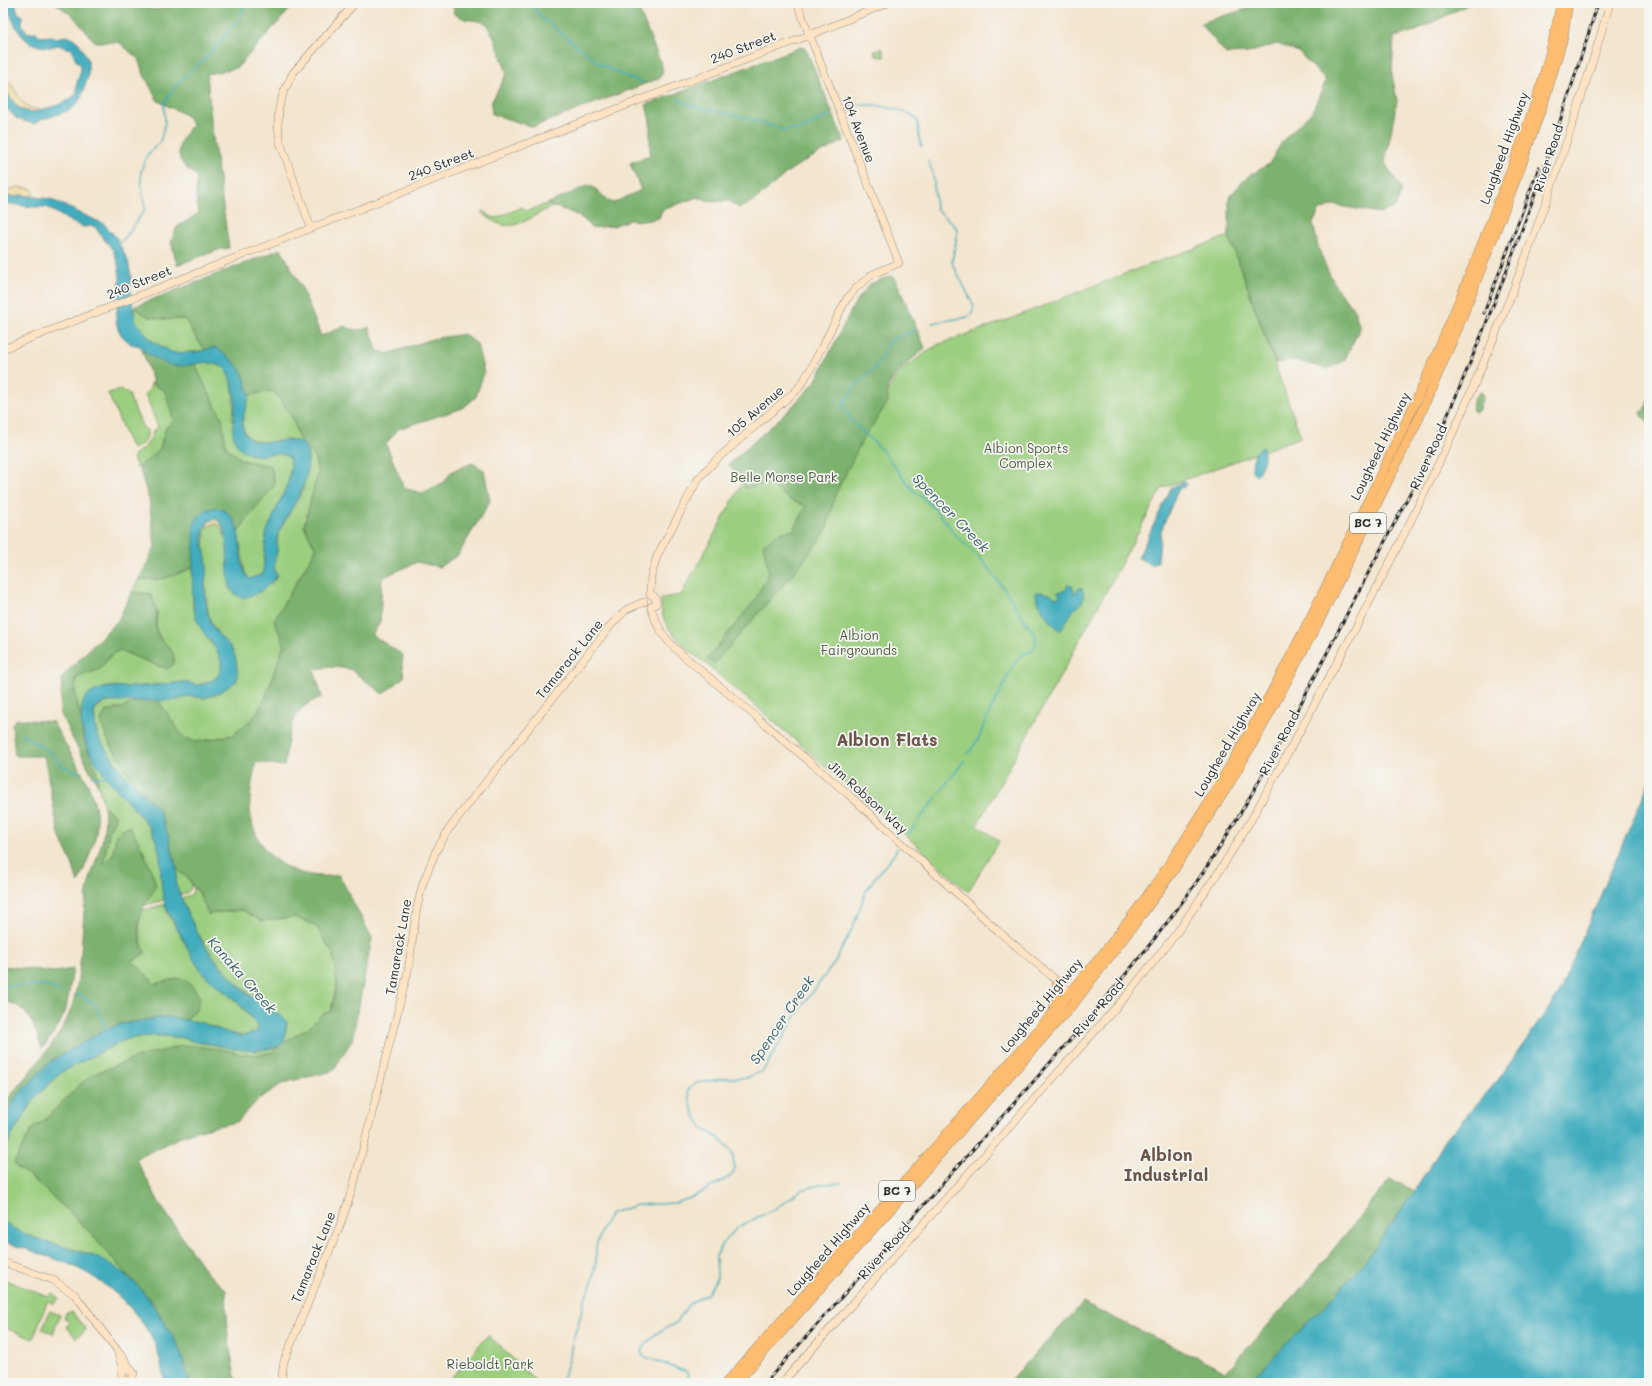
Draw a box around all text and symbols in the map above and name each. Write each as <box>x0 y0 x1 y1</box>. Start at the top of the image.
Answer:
street label: 240 Street <box>708 26 778 67</box>
street label: Lougheed Highway <box>1475 89 1532 206</box>
street label: 104 Avenue <box>839 93 880 165</box>
street label: River Road <box>1529 122 1566 194</box>
street label: 240 Street <box>406 143 476 184</box>
street label: 240 Street <box>104 261 174 302</box>
street label: 105 Avenue <box>722 381 787 440</box>
street label: Lougheed Highway <box>1346 389 1413 503</box>
street label: River Road <box>1405 421 1450 492</box>
park label: Albion Sports Complex <box>983 439 1069 471</box>
park label: Belle Morse Park <box>730 468 838 485</box>
water label: Spencer Creek <box>909 469 994 557</box>
road number: BC 7 <box>1350 513 1386 533</box>
street label: Tamarack Lane <box>531 616 606 702</box>
park label: Albion Fairgrounds <box>821 626 897 658</box>
street label: Lougheed Highway <box>1190 688 1264 799</box>
street label: River Road <box>1255 708 1303 778</box>
district label: Albion Flats <box>836 728 938 750</box>
street label: Jim Robson Way <box>825 756 912 837</box>
street label: Tamarack Lane <box>381 898 414 996</box>
water label: Kanaka Creek <box>204 932 281 1018</box>
street label: Lougheed Highway <box>996 954 1085 1055</box>
water label: Spencer Creek <box>745 971 819 1068</box>
street label: River Road <box>1068 976 1127 1040</box>
district label: Albion Industrial <box>1124 1143 1208 1185</box>
road number: BC 7 <box>879 1181 915 1201</box>
street label: Lougheed Highway <box>782 1198 873 1299</box>
street label: Tamarack Lane <box>286 1209 339 1305</box>
street label: River Road <box>854 1219 913 1282</box>
park label: Rieboldt Park <box>446 1355 534 1372</box>

